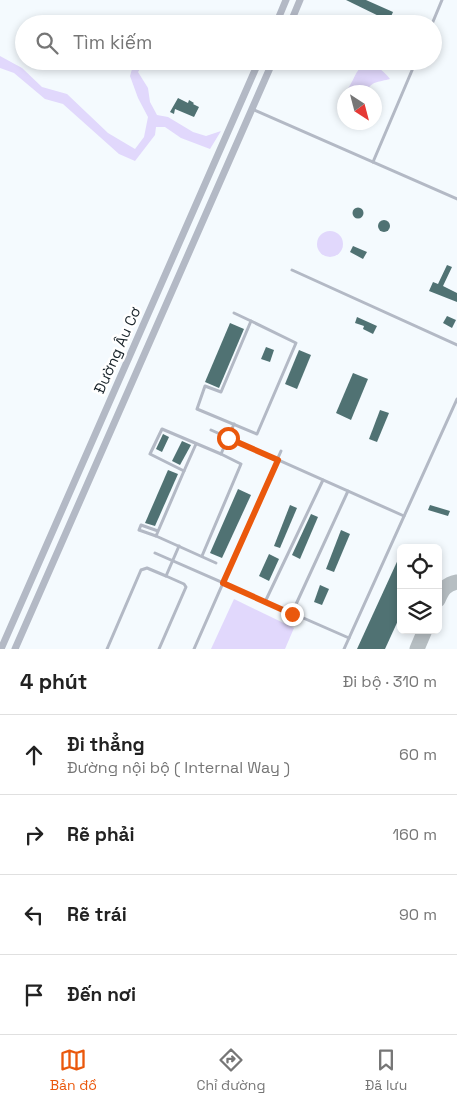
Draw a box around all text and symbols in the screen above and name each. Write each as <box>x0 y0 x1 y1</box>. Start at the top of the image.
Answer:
search box <box>15 15 442 70</box>
icon: search <box>33 29 61 57</box>
text: Tìm kiếm <box>73 30 152 55</box>
north arrow <box>337 85 382 130</box>
street label: Đường Âu Cơ <box>89 303 145 396</box>
route start <box>217 427 240 450</box>
map controls <box>397 544 442 634</box>
button: locate <box>397 544 442 589</box>
button: layers <box>397 589 442 634</box>
route end <box>281 603 304 626</box>
text: 4 phút <box>20 668 87 695</box>
text: Đi bộ · 310 m <box>343 671 437 692</box>
text: Đi thẳng <box>67 732 145 757</box>
icon: ahead <box>20 741 48 769</box>
text: 60 m <box>399 744 437 765</box>
text: Đường nội bộ ( Internal Way ) <box>67 757 290 778</box>
icon: right <box>20 821 48 849</box>
text: Rẽ phải <box>67 822 135 847</box>
text: 160 m <box>392 824 437 845</box>
icon: left <box>20 901 48 929</box>
text: Rẽ trái <box>67 902 127 927</box>
text: 90 m <box>399 904 437 925</box>
icon: arrive <box>20 981 48 1009</box>
text: Đến nơi <box>67 982 136 1007</box>
tab: Bản đồ <box>50 1046 97 1094</box>
tab: Chỉ đường <box>197 1046 265 1094</box>
tab: Đã lưu <box>365 1046 407 1094</box>

